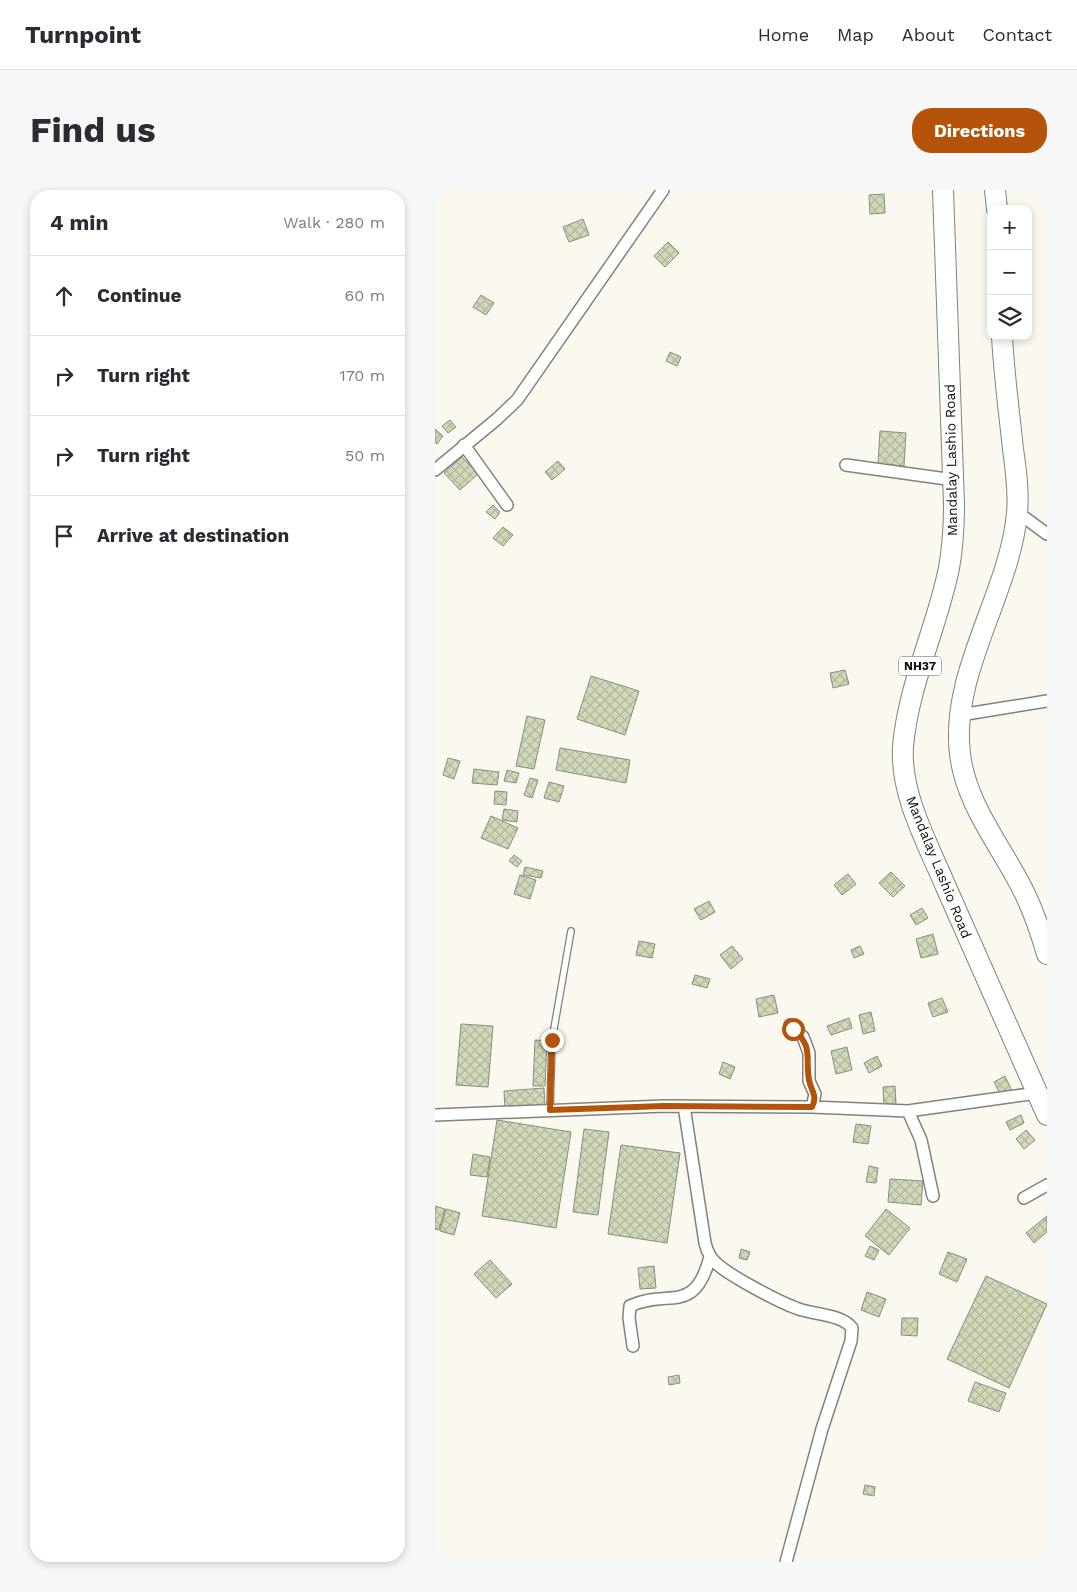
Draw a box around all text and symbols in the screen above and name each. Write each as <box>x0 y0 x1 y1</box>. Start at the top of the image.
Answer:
text: Turnpoint <box>25 21 141 49</box>
text: Home <box>758 24 809 45</box>
text: Map <box>837 24 874 45</box>
text: About <box>902 24 954 45</box>
text: Contact <box>982 24 1052 45</box>
button: Directions <box>912 108 1047 153</box>
text: Find us <box>30 109 156 151</box>
map controls <box>987 205 1032 340</box>
button: + <box>987 205 1032 250</box>
text: 4 min <box>50 210 108 235</box>
text: Walk · 280 m <box>283 213 385 232</box>
button: − <box>987 250 1032 295</box>
icon: ahead <box>50 282 78 310</box>
text: Continue <box>97 284 181 307</box>
text: 60 m <box>345 286 385 305</box>
button: layers <box>987 295 1032 340</box>
icon: right <box>50 362 78 390</box>
text: Turn right <box>97 364 190 387</box>
text: 170 m <box>339 366 385 385</box>
street label: Mandalay Lashio Road <box>942 384 960 536</box>
icon: right <box>50 442 78 470</box>
text: Turn right <box>97 444 190 467</box>
text: 50 m <box>345 446 385 465</box>
icon: arrive <box>50 522 78 550</box>
text: Arrive at destination <box>97 524 289 547</box>
road number: NH37 <box>899 656 941 676</box>
street label: Mandalay Lashio Road <box>903 794 975 940</box>
route start <box>782 1018 805 1041</box>
route end <box>541 1029 564 1052</box>

